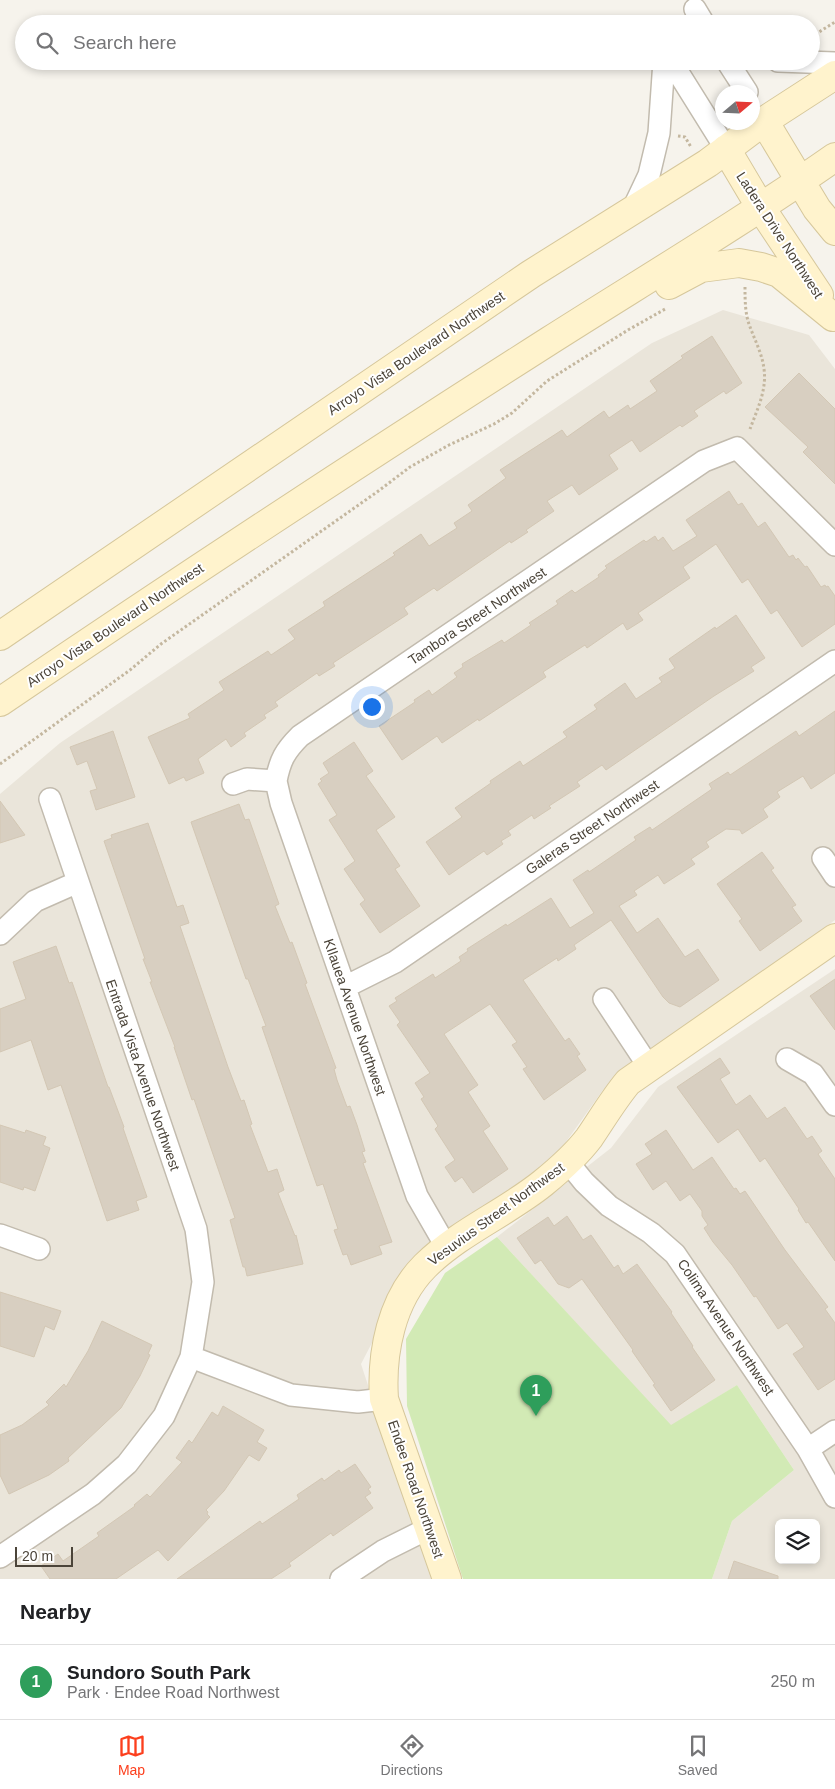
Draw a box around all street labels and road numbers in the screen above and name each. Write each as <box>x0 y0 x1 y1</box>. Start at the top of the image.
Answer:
street label: Ladera Drive Northwest <box>733 169 827 301</box>
street label: Arroyo Vista Boulevard Northwest <box>325 288 508 418</box>
street label: Arroyo Vista Boulevard Northwest <box>24 560 207 690</box>
street label: Tambora Street Northwest <box>405 564 549 668</box>
street label: Galeras Street Northwest <box>522 776 662 878</box>
street label: KIlauea Avenue Northwest <box>321 937 389 1098</box>
street label: Entrada Vista Avenue Northwest <box>103 977 183 1173</box>
street label: Vesuvius Street Northwest <box>425 1159 567 1269</box>
street label: Colima Avenue Northwest <box>674 1256 778 1398</box>
street label: Endee Road Northwest <box>385 1418 447 1560</box>

